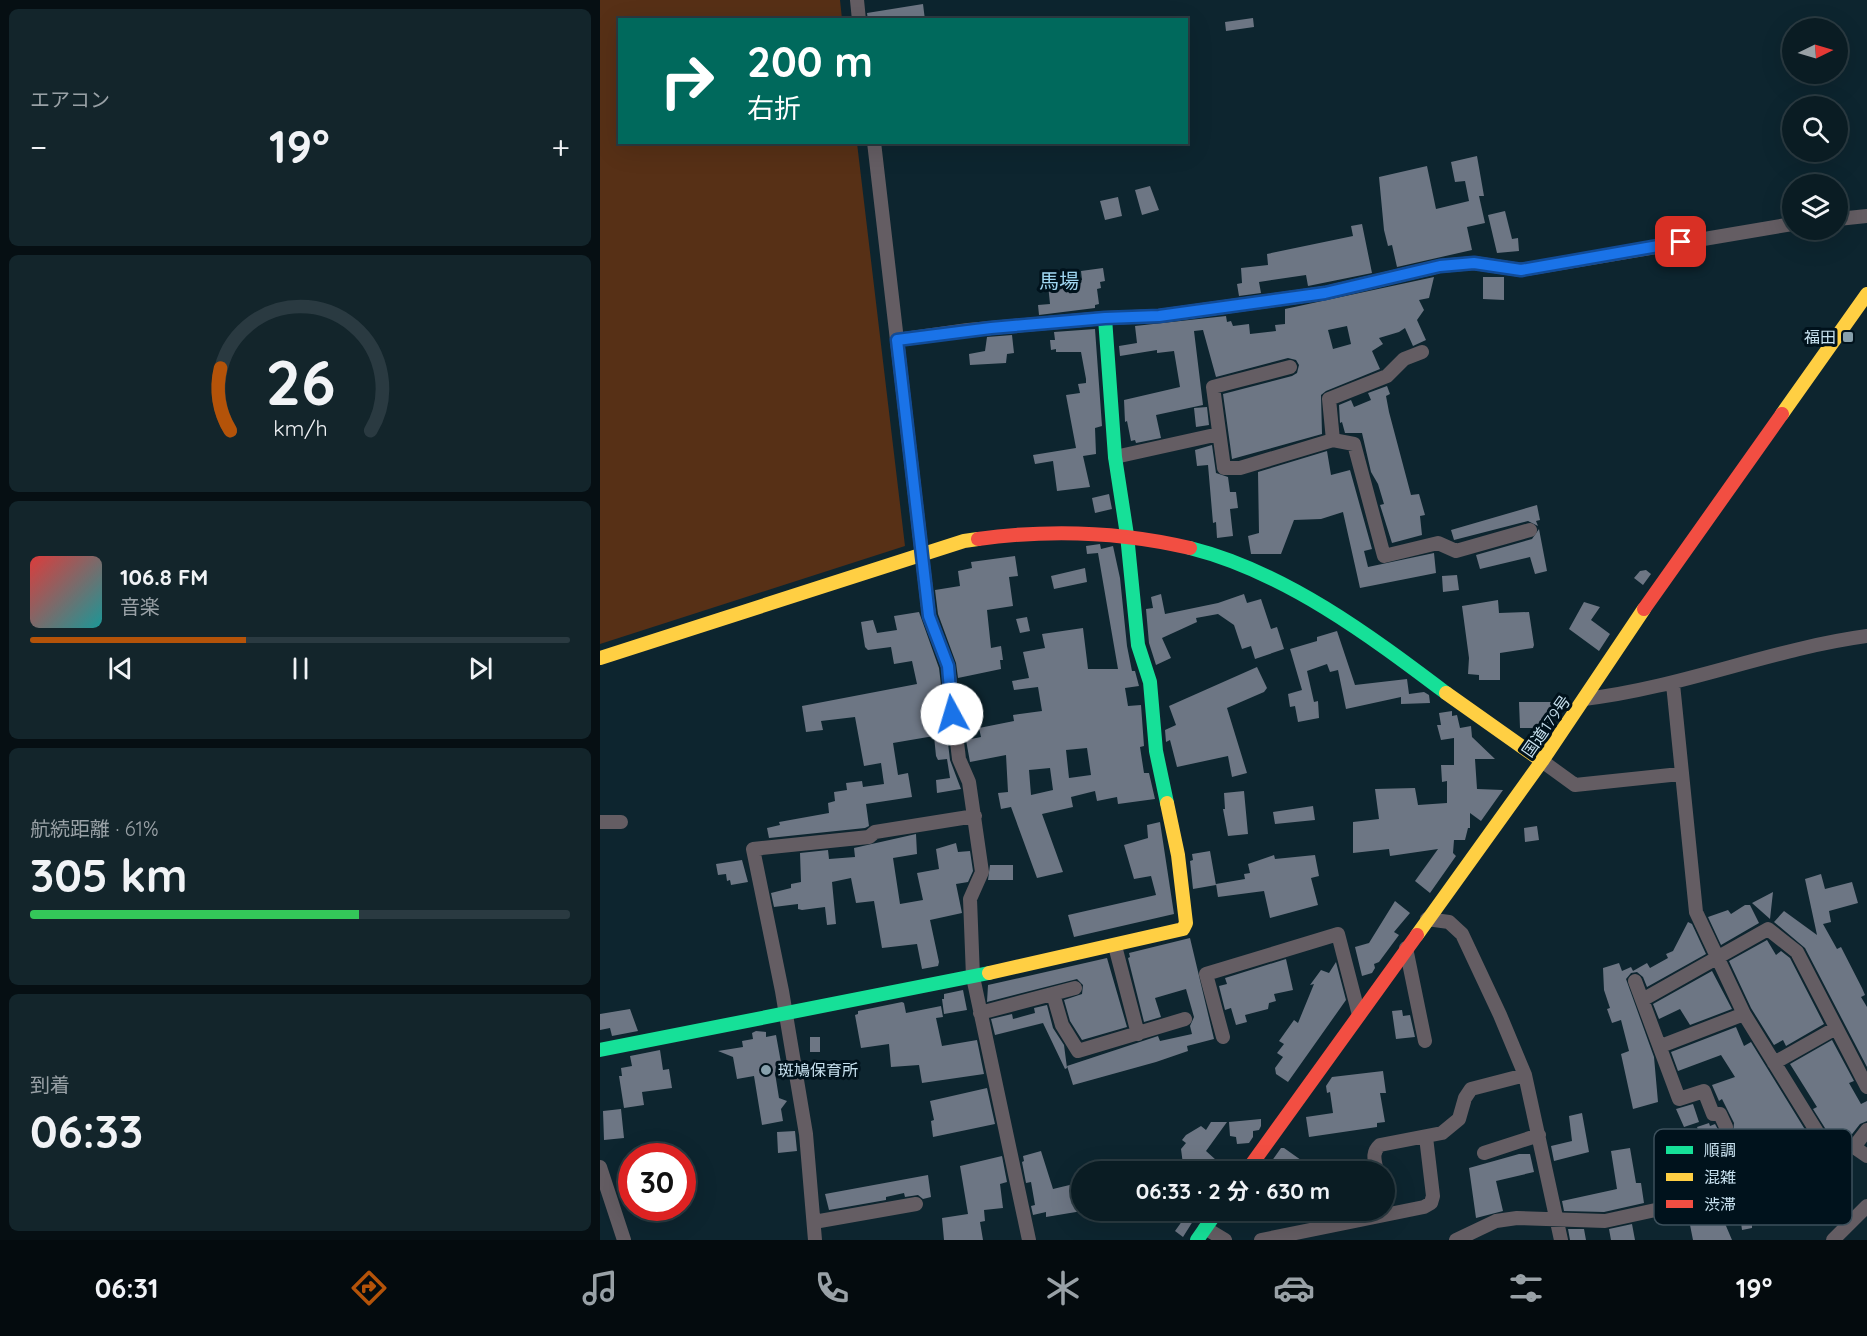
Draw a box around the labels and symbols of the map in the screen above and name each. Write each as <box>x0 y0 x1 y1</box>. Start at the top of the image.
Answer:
north arrow <box>1782 18 1848 84</box>
pin <box>1655 216 1706 267</box>
district label: 馬場 <box>1039 268 1079 293</box>
place label: 福田 <box>1804 327 1836 347</box>
marker: 福田 <box>1841 330 1855 344</box>
position arrow <box>920 682 984 746</box>
street label: 国道179号 <box>1517 691 1575 761</box>
place label: 斑鳩保育所 <box>778 1060 858 1080</box>
marker: 斑鳩保育所 <box>759 1063 773 1077</box>
legend <box>1654 1129 1852 1225</box>
text: 順調 <box>1704 1140 1736 1160</box>
speed limit sign: 30 <box>618 1143 696 1221</box>
text: 混雑 <box>1704 1167 1736 1187</box>
text: 渋滞 <box>1704 1194 1736 1214</box>

